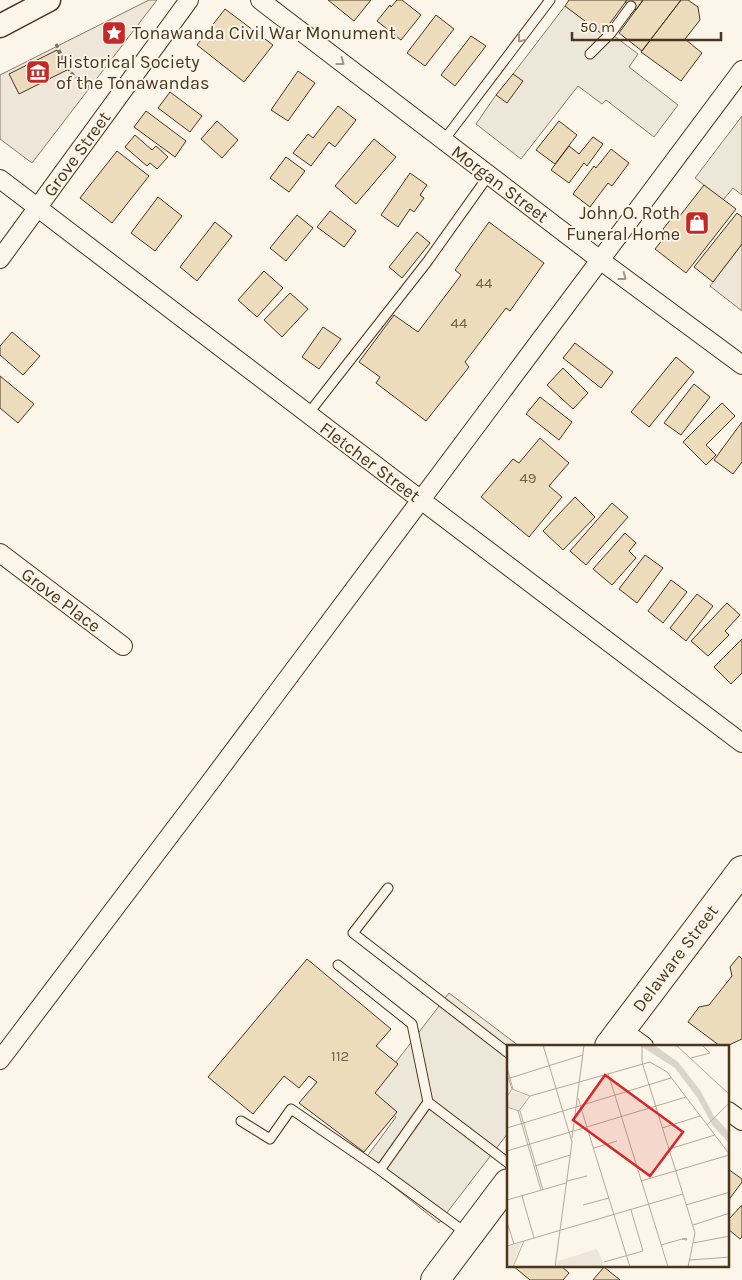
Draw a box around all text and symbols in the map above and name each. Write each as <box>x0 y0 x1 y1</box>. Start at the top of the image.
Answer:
scale bar <box>572 10 721 42</box>
text: 50 m <box>580 18 615 36</box>
place icon: Tonawanda Civil War Monument <box>101 20 127 46</box>
place label: Tonawanda Civil War Monument <box>132 22 396 44</box>
one-way arrow <box>518 33 526 42</box>
place label: Historical Society of the Tonawandas <box>56 51 209 94</box>
one-way arrow <box>335 56 344 64</box>
museum icon: Historical Society of the Tonawandas <box>25 59 51 85</box>
street label: Grove Street <box>39 107 115 201</box>
street label: Morgan Street <box>447 140 553 228</box>
place label: John O. Roth Funeral Home <box>566 202 680 245</box>
shop icon: John O. Roth Funeral Home <box>684 210 710 236</box>
one-way arrow <box>617 271 627 280</box>
house number: 44 <box>476 274 493 292</box>
house number: 44 <box>451 314 468 332</box>
street label: Fletcher Street <box>315 417 425 507</box>
house number: 49 <box>519 469 537 487</box>
street label: Grove Place <box>17 563 105 637</box>
street label: Delaware Street <box>628 900 723 1016</box>
inset map <box>507 1045 730 1268</box>
house number: 112 <box>331 1047 349 1065</box>

